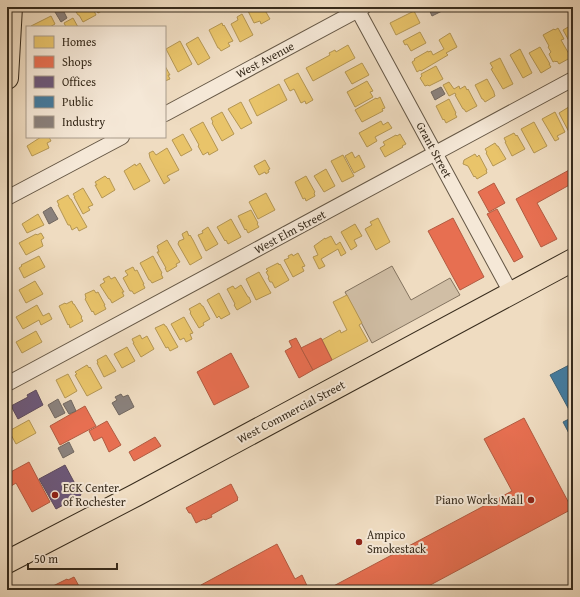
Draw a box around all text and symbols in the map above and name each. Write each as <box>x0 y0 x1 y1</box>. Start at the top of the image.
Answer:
legend <box>26 26 166 138</box>
text: Homes <box>62 33 97 50</box>
street label: West Avenue <box>233 37 297 82</box>
text: Shops <box>62 53 92 70</box>
text: Offices <box>62 73 96 90</box>
text: Public <box>62 93 94 110</box>
text: Industry <box>62 113 105 130</box>
street label: Grant Street <box>412 119 457 182</box>
street label: West Elm Street <box>251 205 329 258</box>
street label: West Commercial Street <box>234 375 349 447</box>
place label: ECK Center of Rochester <box>63 479 126 510</box>
marker: ECK Center of Rochester <box>50 490 60 500</box>
place label: Piano Works Mall <box>435 491 524 508</box>
marker: Piano Works Mall <box>526 495 536 505</box>
place label: Ampico Smokestack <box>367 526 427 557</box>
marker: Ampico Smokestack <box>354 537 364 547</box>
scale bar <box>28 545 117 571</box>
text: 50 m <box>34 550 58 567</box>

